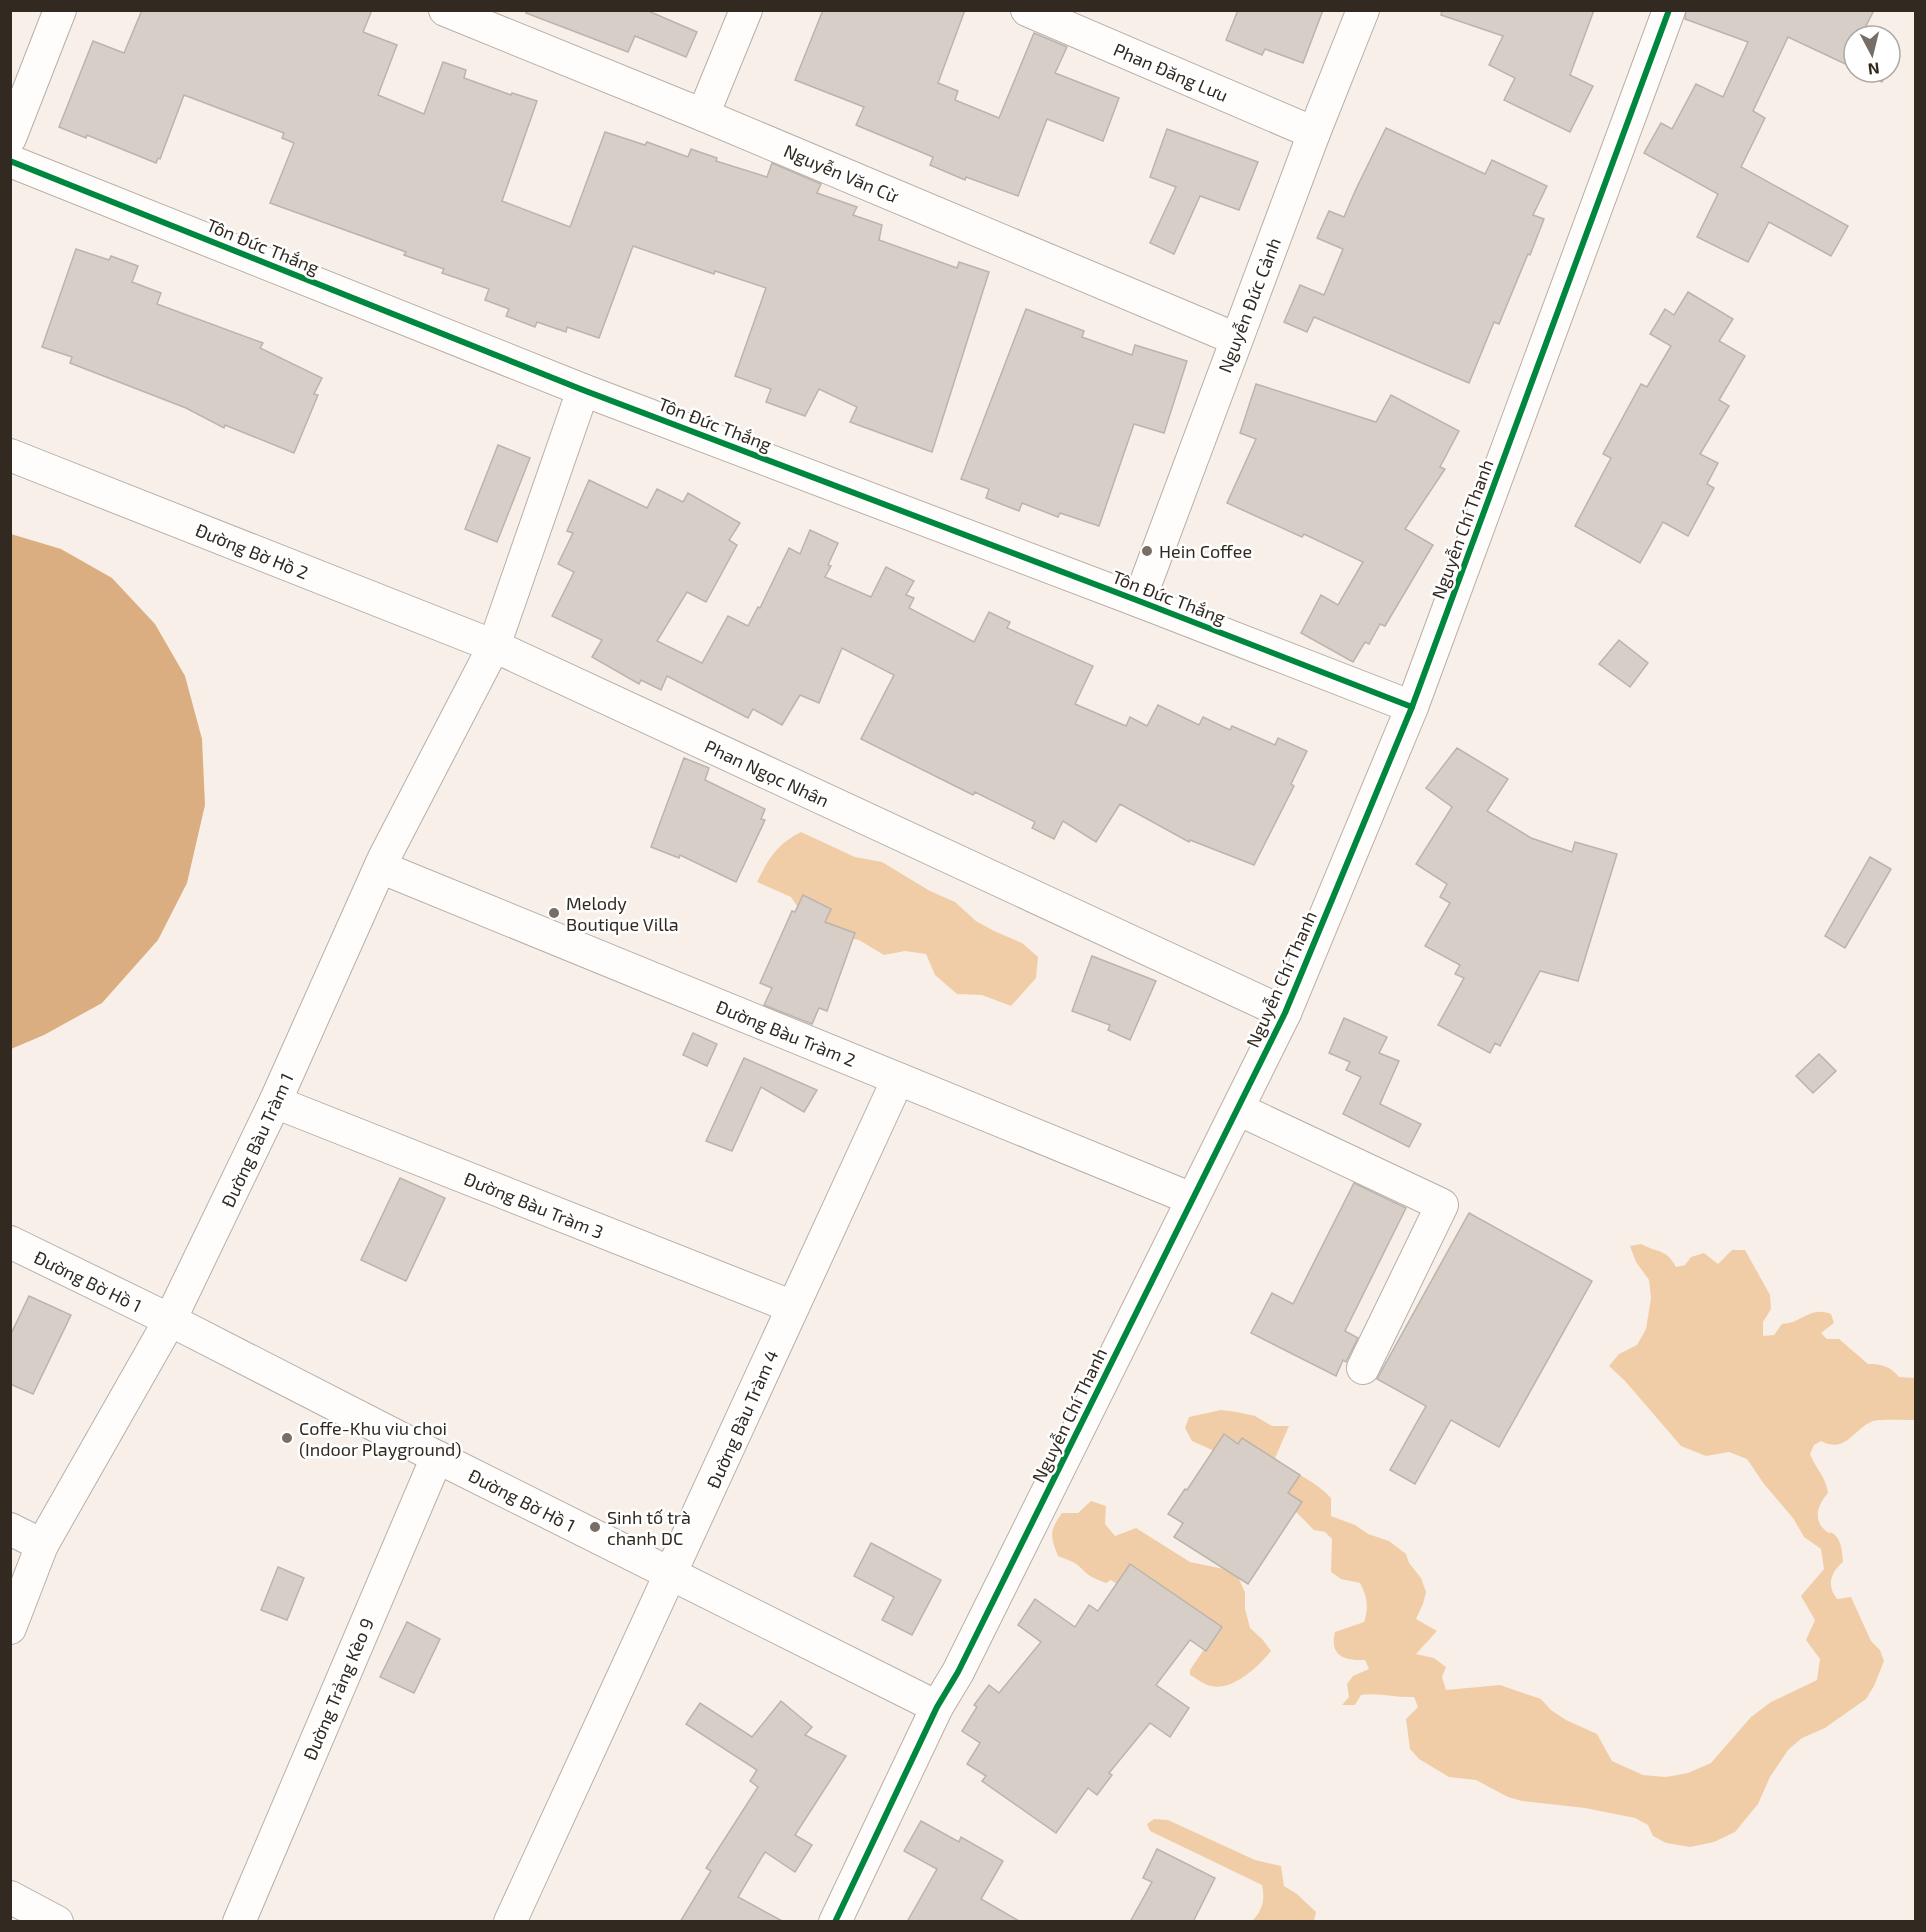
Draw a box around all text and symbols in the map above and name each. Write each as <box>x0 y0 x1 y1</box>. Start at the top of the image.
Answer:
north arrow <box>1842 24 1902 84</box>
street label: Phan Đăng Lưu <box>1110 38 1232 106</box>
text: N <box>1867 59 1881 80</box>
street label: Nguyễn Văn Cừ <box>781 139 903 207</box>
street label: Tôn Đức Thắng <box>203 213 323 279</box>
street label: Nguyễn Đức Cảnh <box>1213 234 1285 376</box>
street label: Tôn Đức Thắng <box>655 392 775 456</box>
street label: Nguyễn Chí Thanh <box>1427 456 1497 602</box>
street label: Đường Bờ Hồ 2 <box>192 518 312 584</box>
place label: Hein Coffee <box>1159 540 1252 562</box>
marker: Hein Coffee <box>1140 544 1154 558</box>
street label: Tôn Đức Thắng <box>1109 565 1229 629</box>
street label: Phan Ngọc Nhân <box>701 735 833 811</box>
place label: Melody Boutique Villa <box>566 892 679 935</box>
marker: Melody Boutique Villa <box>547 906 561 920</box>
street label: Nguyễn Chí Thanh <box>1241 907 1321 1051</box>
street label: Đường Bàu Tràm 2 <box>713 995 859 1071</box>
street label: Đường Bàu Tràm 1 <box>216 1069 298 1211</box>
street label: Đường Bàu Tràm 3 <box>461 1167 607 1243</box>
street label: Đường Bờ Hồ 1 <box>31 1246 145 1316</box>
street label: Nguyễn Chí Thanh <box>1027 1344 1111 1486</box>
street label: Đường Bàu Tràm 4 <box>702 1346 782 1492</box>
place label: Coffe-Khu viu choi (Indoor Playground) <box>299 1417 462 1460</box>
marker: Coffe-Khu viu choi (Indoor Playground) <box>280 1431 294 1445</box>
street label: Đường Bờ Hồ 1 <box>465 1464 579 1536</box>
place label: Sinh tố trà chanh DC <box>607 1506 691 1549</box>
marker: Sinh tố trà chanh DC <box>588 1520 602 1534</box>
street label: Đường Trảng Kèo 9 <box>298 1615 378 1763</box>

